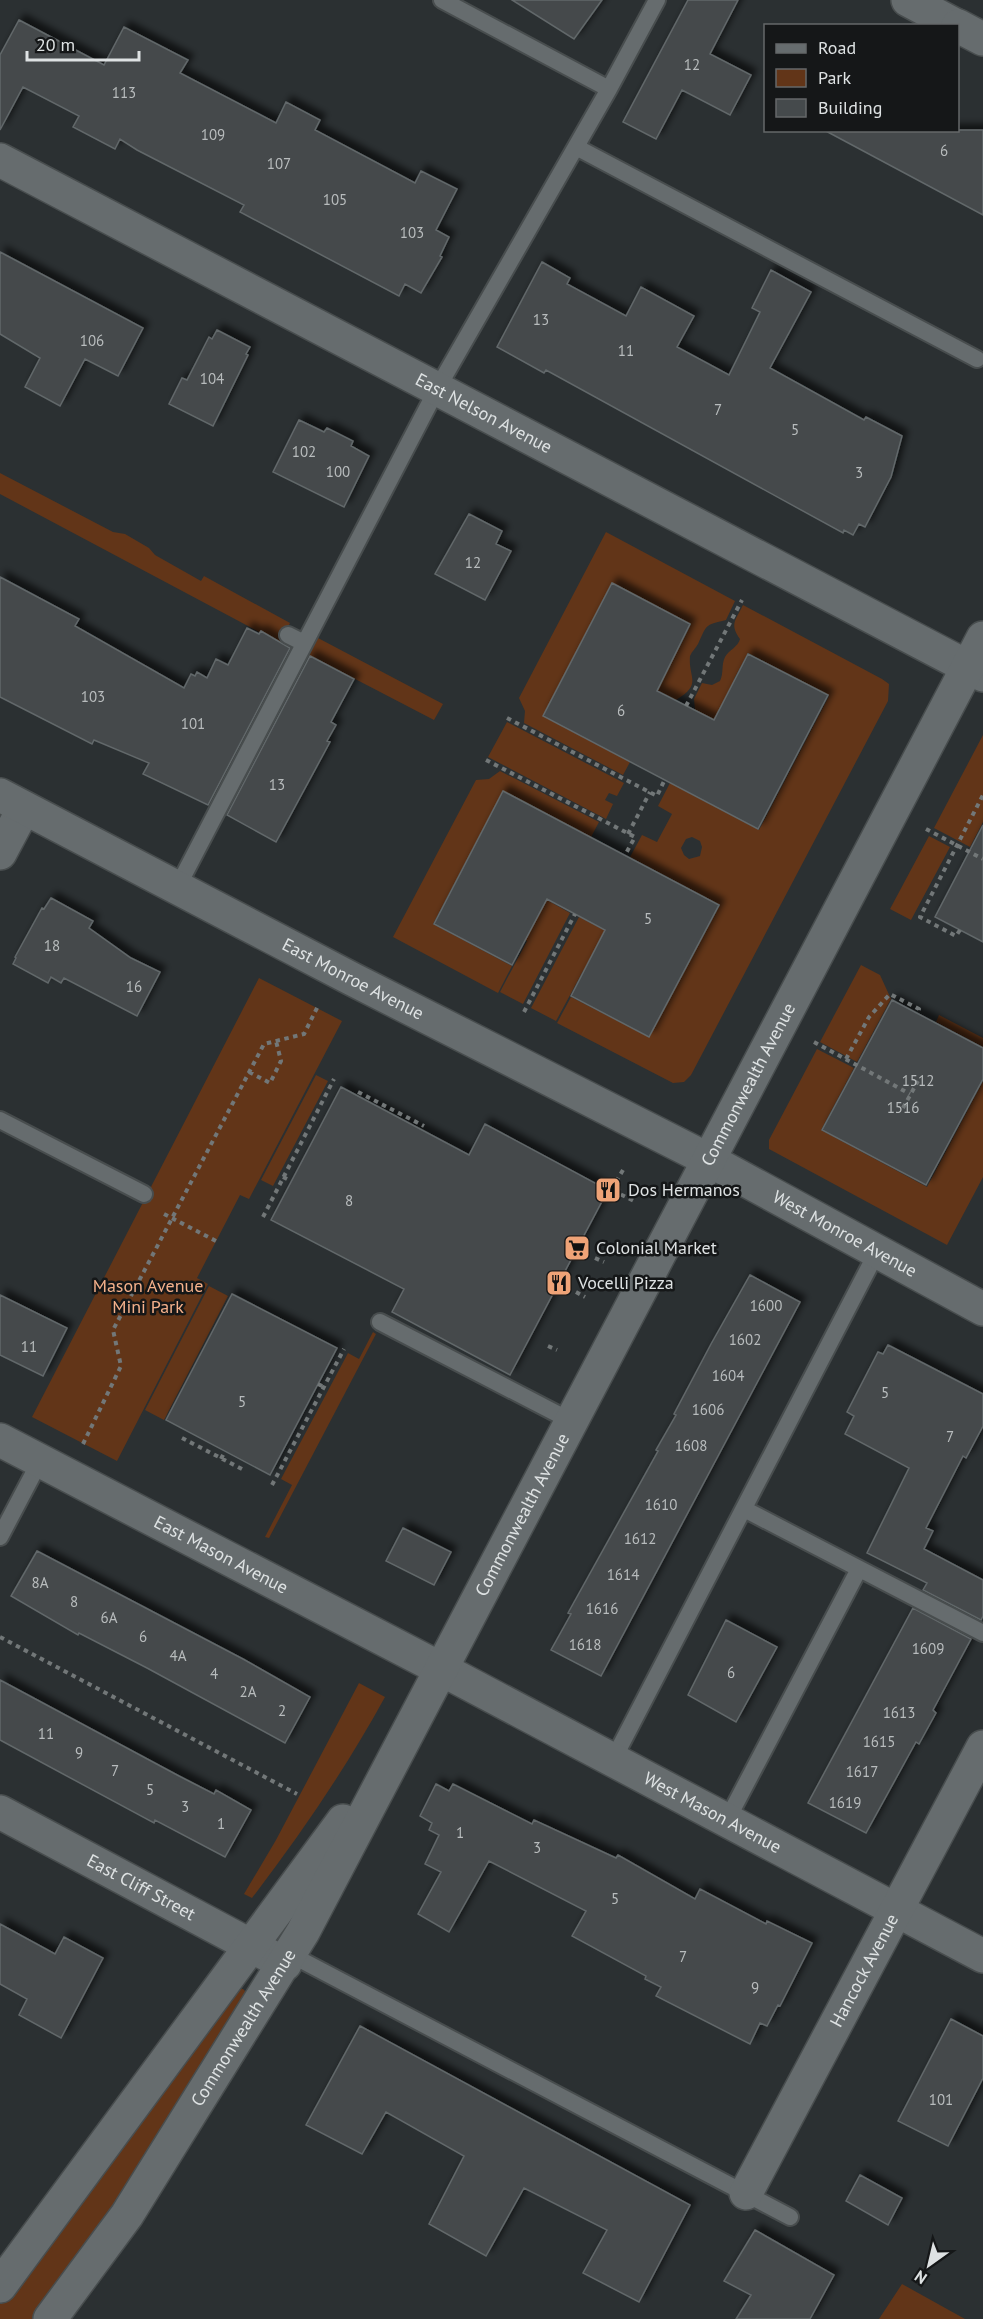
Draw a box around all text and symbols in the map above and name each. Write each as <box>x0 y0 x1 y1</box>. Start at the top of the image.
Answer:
scale bar <box>27 24 140 62</box>
legend <box>764 24 959 132</box>
text: 20 m <box>36 33 75 56</box>
text: Road <box>818 36 856 59</box>
house number: 12 <box>684 55 700 74</box>
text: Park <box>818 66 851 89</box>
house number: 113 <box>112 83 136 102</box>
text: Building <box>818 96 882 119</box>
house number: 109 <box>201 125 225 144</box>
house number: 6 <box>940 141 948 160</box>
house number: 107 <box>267 154 291 173</box>
house number: 105 <box>323 190 347 209</box>
house number: 103 <box>400 223 424 242</box>
house number: 13 <box>533 310 549 329</box>
house number: 106 <box>80 331 104 350</box>
house number: 11 <box>618 341 634 360</box>
street label: East Nelson Avenue <box>412 368 556 458</box>
house number: 104 <box>200 369 224 388</box>
house number: 7 <box>714 400 722 419</box>
house number: 5 <box>791 420 799 439</box>
house number: 102 <box>292 442 316 461</box>
house number: 100 <box>326 462 350 481</box>
house number: 3 <box>855 463 863 482</box>
house number: 12 <box>465 553 481 572</box>
house number: 103 <box>81 687 105 706</box>
house number: 6 <box>617 701 625 720</box>
house number: 101 <box>181 714 205 733</box>
house number: 13 <box>269 775 285 794</box>
house number: 5 <box>644 909 652 928</box>
street label: East Monroe Avenue <box>278 933 428 1025</box>
house number: 18 <box>44 936 60 955</box>
house number: 16 <box>126 977 142 996</box>
street label: Commonwealth Avenue <box>696 999 800 1170</box>
house number: 1512 <box>902 1071 934 1090</box>
house number: 1516 <box>887 1098 919 1117</box>
restaurant icon: Dos Hermanos <box>593 1175 623 1205</box>
place label: Dos Hermanos <box>628 1178 740 1201</box>
street label: West Monroe Avenue <box>769 1185 921 1282</box>
house number: 8 <box>345 1191 353 1210</box>
supermarket icon: Colonial Market <box>562 1233 592 1263</box>
place label: Colonial Market <box>596 1236 717 1259</box>
restaurant icon: Vocelli Pizza <box>544 1268 574 1298</box>
place label: Vocelli Pizza <box>577 1271 674 1294</box>
park label: Mason Avenue Mini Park <box>93 1274 203 1318</box>
house number: 1600 <box>750 1296 782 1315</box>
house number: 1602 <box>729 1330 761 1349</box>
house number: 11 <box>21 1337 37 1356</box>
house number: 1604 <box>712 1366 744 1385</box>
house number: 5 <box>881 1383 889 1402</box>
house number: 5 <box>238 1392 246 1411</box>
house number: 1606 <box>692 1400 724 1419</box>
house number: 7 <box>946 1427 954 1446</box>
street label: Commonwealth Avenue <box>470 1429 574 1600</box>
house number: 1608 <box>675 1436 707 1455</box>
house number: 1610 <box>645 1495 677 1514</box>
street label: East Mason Avenue <box>150 1510 292 1599</box>
house number: 1612 <box>624 1529 656 1548</box>
house number: 1614 <box>607 1565 639 1584</box>
house number: 8A <box>32 1573 49 1592</box>
house number: 8 <box>70 1592 78 1611</box>
house number: 1616 <box>586 1599 618 1618</box>
house number: 6A <box>101 1608 118 1627</box>
house number: 6 <box>139 1627 147 1646</box>
house number: 1618 <box>569 1635 601 1654</box>
house number: 1609 <box>912 1639 944 1658</box>
house number: 4A <box>170 1646 187 1665</box>
house number: 6 <box>727 1663 735 1682</box>
house number: 4 <box>210 1664 218 1683</box>
house number: 2A <box>240 1682 257 1701</box>
house number: 2 <box>278 1701 286 1720</box>
house number: 1613 <box>883 1703 915 1722</box>
house number: 11 <box>38 1724 54 1743</box>
house number: 1615 <box>863 1732 895 1751</box>
house number: 9 <box>75 1743 83 1762</box>
house number: 7 <box>111 1761 119 1780</box>
house number: 1617 <box>846 1762 878 1781</box>
street label: West Mason Avenue <box>640 1766 785 1858</box>
house number: 5 <box>146 1780 154 1799</box>
house number: 1619 <box>829 1793 861 1812</box>
house number: 3 <box>181 1797 189 1816</box>
house number: 1 <box>217 1814 225 1833</box>
house number: 1 <box>456 1823 464 1842</box>
house number: 3 <box>533 1838 541 1857</box>
street label: East Cliff Street <box>83 1849 200 1925</box>
house number: 5 <box>611 1889 619 1908</box>
street label: Hancock Avenue <box>824 1910 903 2031</box>
street label: Commonwealth Avenue <box>186 1945 301 2110</box>
house number: 7 <box>679 1947 687 1966</box>
house number: 9 <box>751 1978 759 1997</box>
house number: 101 <box>929 2090 953 2109</box>
north arrow <box>899 2235 959 2295</box>
text: N <box>911 2266 931 2289</box>

